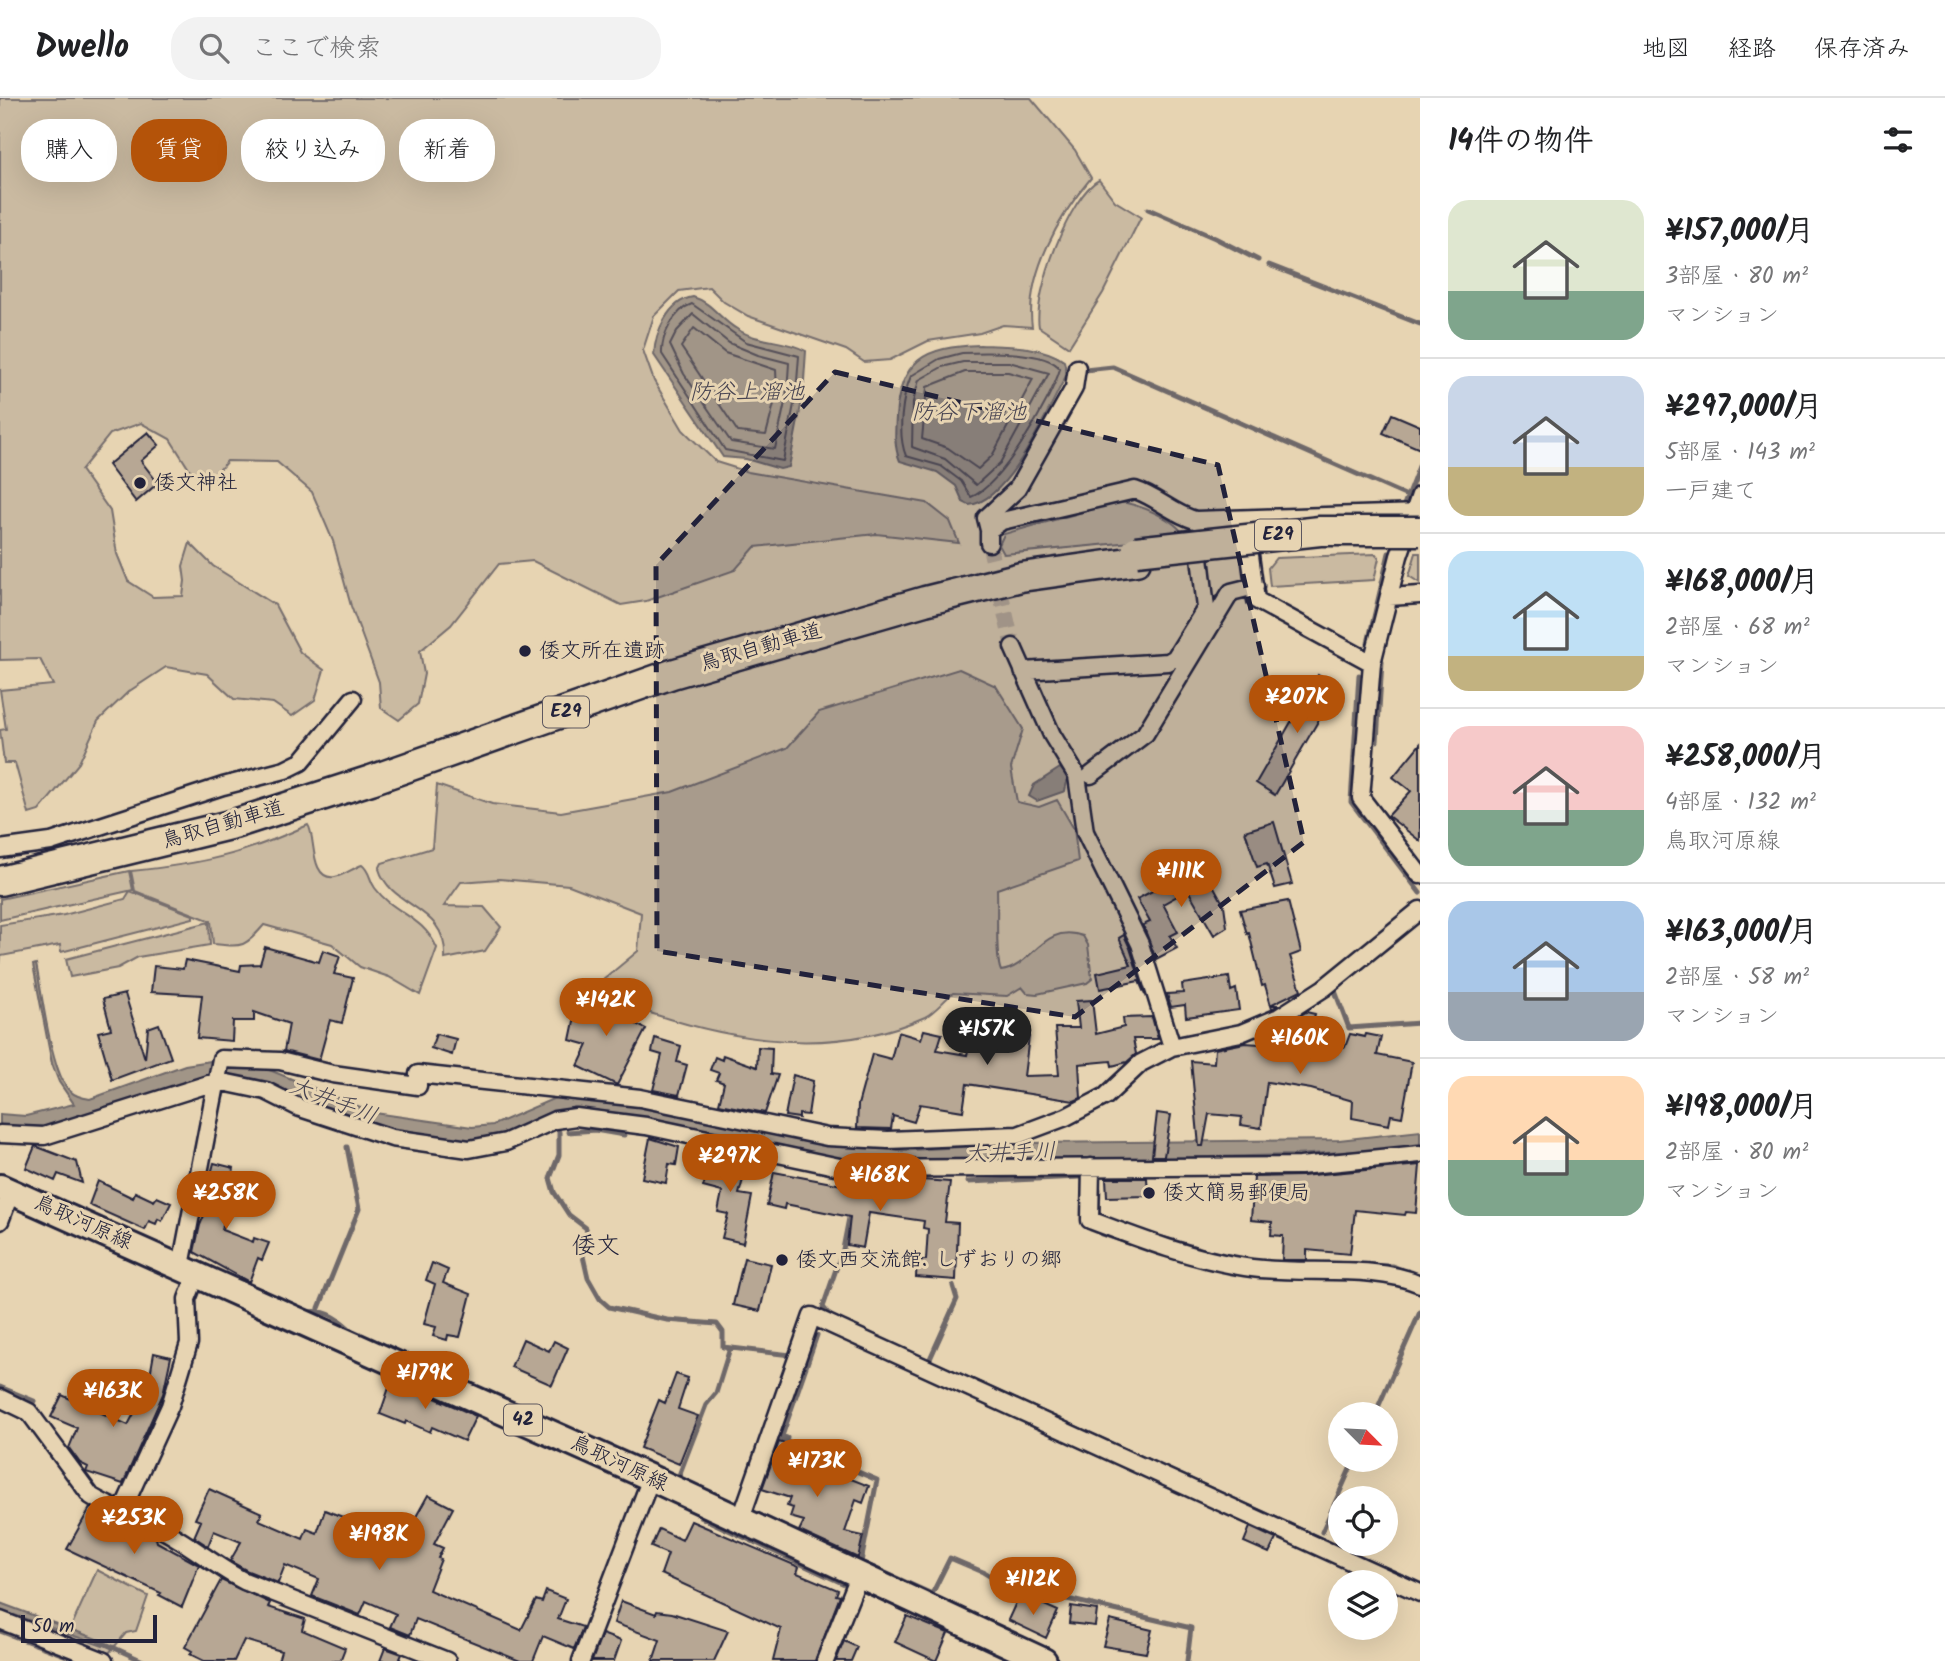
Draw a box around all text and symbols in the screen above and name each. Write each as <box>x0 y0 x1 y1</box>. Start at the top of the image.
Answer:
search box <box>171 17 661 80</box>
text: Dwello <box>35 22 129 75</box>
text: ここで検索 <box>251 28 381 70</box>
icon: search <box>195 29 233 67</box>
text: 地図 <box>1642 30 1690 69</box>
text: 経路 <box>1728 30 1776 69</box>
text: 保存済み <box>1814 30 1910 69</box>
text: 14件の物件 <box>1448 118 1593 166</box>
chip: 購入 <box>21 119 117 182</box>
chip: 賃貸 <box>131 119 227 182</box>
chip: 絞り込み <box>241 119 385 182</box>
chip: 新着 <box>399 119 495 182</box>
icon: filters <box>1879 121 1917 159</box>
text: ¥157,000/月 <box>1665 208 1814 256</box>
icon: home <box>1504 228 1588 312</box>
text: 3部屋 · 80 m² <box>1665 259 1808 295</box>
text: マンション <box>1665 298 1779 334</box>
water label: 防谷上溜池 <box>690 375 806 411</box>
text: ¥297,000/月 <box>1665 384 1823 432</box>
water label: 防谷下溜池 <box>912 395 1028 431</box>
icon: home <box>1504 404 1588 488</box>
text: 5部屋 · 143 m² <box>1665 435 1815 471</box>
place label: 倭文神社 <box>154 467 238 500</box>
text: 一戸建て <box>1665 474 1757 510</box>
marker: 倭文神社 <box>132 475 148 491</box>
road number: E29 <box>1255 520 1301 550</box>
text: ¥168,000/月 <box>1665 559 1819 607</box>
icon: home <box>1504 579 1588 663</box>
text: 2部屋 · 68 m² <box>1665 610 1810 646</box>
street label: 鳥取自動車道 <box>696 615 826 681</box>
place label: 倭文所在遺跡 <box>539 635 665 668</box>
marker: 倭文所在遺跡 <box>517 643 533 659</box>
text: マンション <box>1665 649 1779 685</box>
pin: ¥207K <box>1248 676 1346 735</box>
text: ¥207K <box>1265 680 1329 716</box>
road number: E29 <box>543 696 589 727</box>
text: ¥258,000/月 <box>1665 734 1826 782</box>
icon: home <box>1504 754 1588 838</box>
text: 4部屋 · 132 m² <box>1665 785 1816 821</box>
street label: 鳥取自動車道 <box>158 792 288 858</box>
text: 鳥取河原線 <box>1665 824 1780 860</box>
pin: ¥111K <box>1132 850 1230 909</box>
text: ¥111K <box>1157 854 1205 890</box>
text: ¥163,000/月 <box>1665 909 1818 957</box>
icon: home <box>1504 929 1588 1013</box>
text: 2部屋 · 58 m² <box>1665 960 1809 996</box>
pin: ¥142K <box>557 978 655 1038</box>
text: ¥142K <box>576 983 636 1019</box>
text: マンション <box>1665 999 1779 1035</box>
pin: ¥157K <box>938 1007 1036 1067</box>
text: ¥157K <box>958 1012 1016 1048</box>
pin: ¥160K <box>1251 1016 1349 1076</box>
text: ¥160K <box>1270 1021 1330 1057</box>
water label: 大井手川 <box>284 1069 382 1135</box>
text: ¥198,000/月 <box>1665 1084 1818 1132</box>
icon: home <box>1504 1104 1588 1188</box>
pin: ¥297K <box>681 1134 779 1194</box>
water label: 大井手川 <box>963 1134 1057 1174</box>
text: 2部屋 · 80 m² <box>1665 1135 1808 1171</box>
text: ¥297K <box>698 1139 762 1175</box>
pin: ¥168K <box>831 1154 929 1213</box>
text: ¥168K <box>850 1158 910 1194</box>
pin: ¥258K <box>177 1172 275 1231</box>
text: マンション <box>1665 1174 1779 1210</box>
text: ¥258K <box>193 1176 259 1212</box>
place label: 倭文簡易郵便局 <box>1163 1177 1310 1210</box>
marker: 倭文簡易郵便局 <box>1141 1185 1157 1201</box>
street label: 鳥取河原線 <box>28 1187 138 1259</box>
district label: 倭文 <box>572 1227 620 1266</box>
place label: 倭文西交流館. しずおりの郷 <box>796 1244 1061 1277</box>
marker: 倭文西交流館. しずおりの郷 <box>774 1252 790 1268</box>
pin: ¥179K <box>376 1352 474 1411</box>
text: ¥179K <box>396 1356 454 1392</box>
pin: ¥163K <box>64 1370 162 1429</box>
text: ¥163K <box>83 1374 143 1410</box>
north arrow <box>1328 1402 1398 1472</box>
map controls <box>1328 1402 1398 1640</box>
road number: 42 <box>504 1404 542 1436</box>
street label: 鳥取河原線 <box>564 1427 674 1501</box>
pin: ¥173K <box>768 1440 866 1499</box>
text: ¥173K <box>788 1444 846 1480</box>
button: locate <box>1328 1486 1398 1556</box>
pin: ¥253K <box>85 1496 183 1556</box>
text: ¥253K <box>101 1501 167 1537</box>
pin: ¥198K <box>330 1512 428 1572</box>
text: ¥198K <box>349 1517 409 1553</box>
pin: ¥112K <box>984 1558 1082 1617</box>
text: ¥112K <box>1005 1562 1061 1598</box>
button: layers <box>1328 1570 1398 1640</box>
scale bar <box>21 1612 158 1644</box>
text: 50 m <box>32 1612 74 1642</box>

